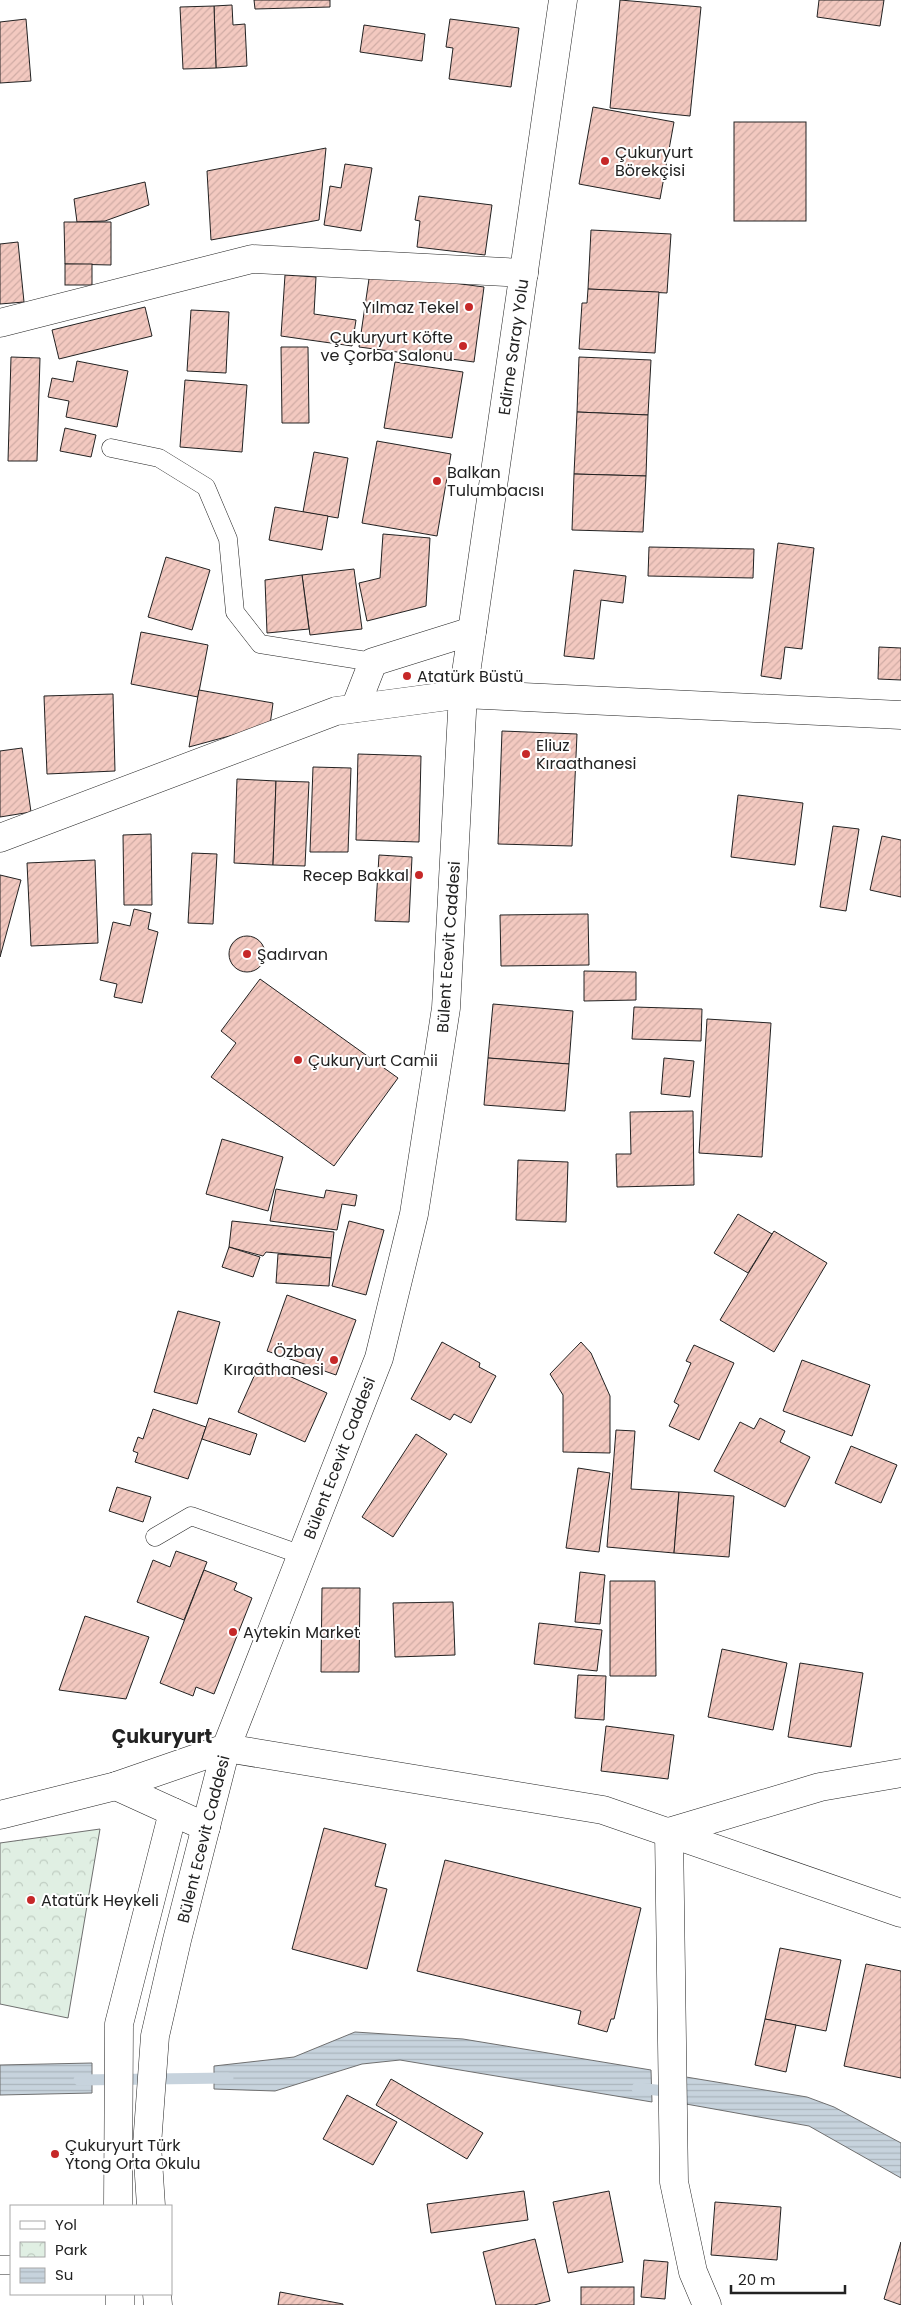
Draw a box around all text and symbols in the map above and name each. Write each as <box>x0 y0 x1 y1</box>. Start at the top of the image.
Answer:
place label: Çukuryurt Börekçisi <box>615 141 693 182</box>
marker: Çukuryurt Börekçisi <box>599 155 611 167</box>
street label: Edirne Saray Yolu <box>493 277 534 417</box>
place label: Yılmaz Tekel <box>362 296 459 319</box>
marker: Yılmaz Tekel <box>463 301 475 313</box>
place label: Çukuryurt Köfte ve Çorba Salonu <box>321 326 453 367</box>
marker: Çukuryurt Köfte ve Çorba Salonu <box>457 340 469 352</box>
place label: Balkan Tulumbacısı <box>447 461 544 502</box>
marker: Balkan Tulumbacısı <box>431 475 443 487</box>
place label: Atatürk Büstü <box>417 665 523 688</box>
marker: Atatürk Büstü <box>401 670 413 682</box>
place label: Eliuz Kıraathanesi <box>536 734 636 775</box>
marker: Eliuz Kıraathanesi <box>520 748 532 760</box>
street label: Bülent Ecevit Caddesi <box>431 860 466 1034</box>
place label: Recep Bakkal <box>303 864 409 887</box>
marker: Recep Bakkal <box>413 869 425 881</box>
place label: Şadırvan <box>257 943 328 966</box>
marker: Şadırvan <box>241 948 253 960</box>
place label: Çukuryurt Camii <box>308 1049 438 1072</box>
marker: Çukuryurt Camii <box>292 1054 304 1066</box>
place label: Özbay Kıraathanesi <box>224 1340 324 1381</box>
marker: Özbay Kıraathanesi <box>328 1354 340 1366</box>
street label: Bülent Ecevit Caddesi <box>298 1374 381 1543</box>
place label: Aytekin Market <box>243 1621 360 1644</box>
marker: Aytekin Market <box>227 1626 239 1638</box>
district label: Çukuryurt <box>112 1723 213 1750</box>
street label: Bülent Ecevit Caddesi <box>172 1753 235 1925</box>
place label: Atatürk Heykeli <box>41 1889 159 1912</box>
marker: Atatürk Heykeli <box>25 1894 37 1906</box>
place label: Çukuryurt Türk Ytong Orta Okulu <box>65 2134 200 2175</box>
marker: Çukuryurt Türk Ytong Orta Okulu <box>49 2148 61 2160</box>
legend <box>10 2205 172 2295</box>
text: Yol <box>55 2214 77 2235</box>
text: Park <box>55 2239 87 2260</box>
scale bar <box>731 2262 845 2294</box>
text: Su <box>55 2264 73 2285</box>
text: 20 m <box>738 2269 776 2290</box>

